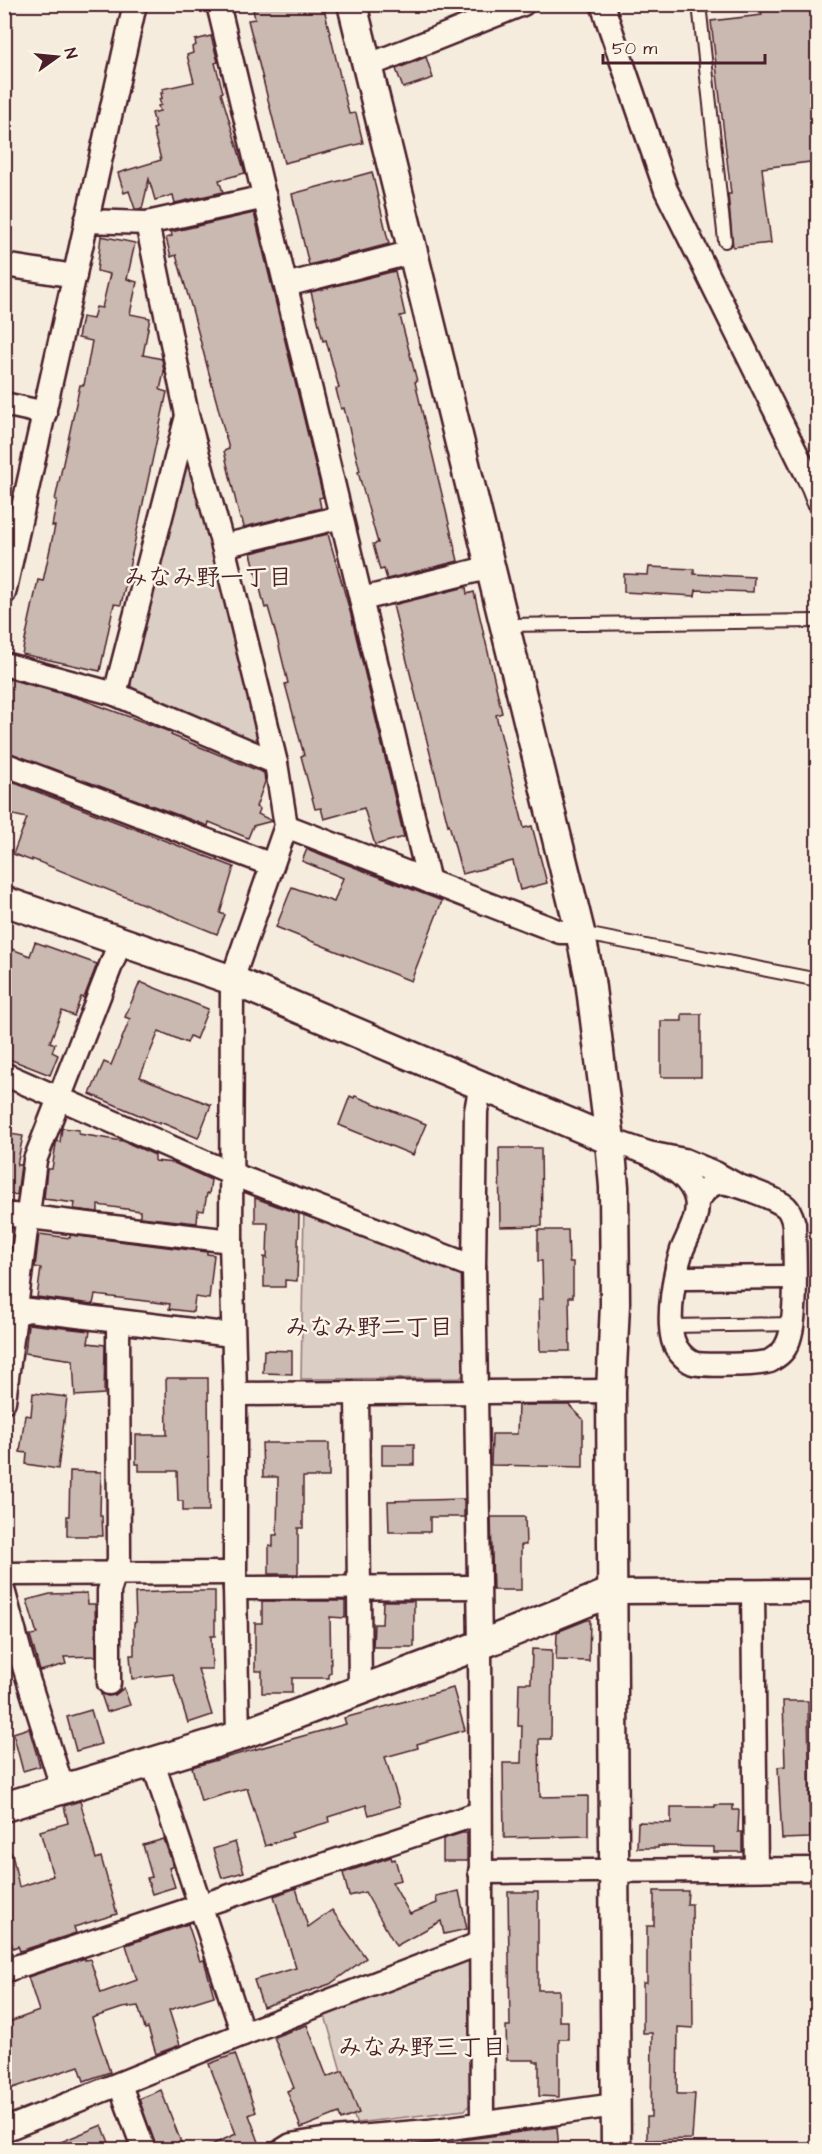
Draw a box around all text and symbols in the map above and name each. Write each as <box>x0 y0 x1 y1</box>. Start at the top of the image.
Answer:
north arrow <box>27 27 87 87</box>
scale bar <box>603 27 765 65</box>
text: 50 m <box>612 36 657 61</box>
text: N <box>59 46 82 61</box>
district label: みなみ野一丁目 <box>124 561 292 595</box>
district label: みなみ野二丁目 <box>285 1311 453 1345</box>
district label: みなみ野三丁目 <box>338 2031 506 2065</box>

